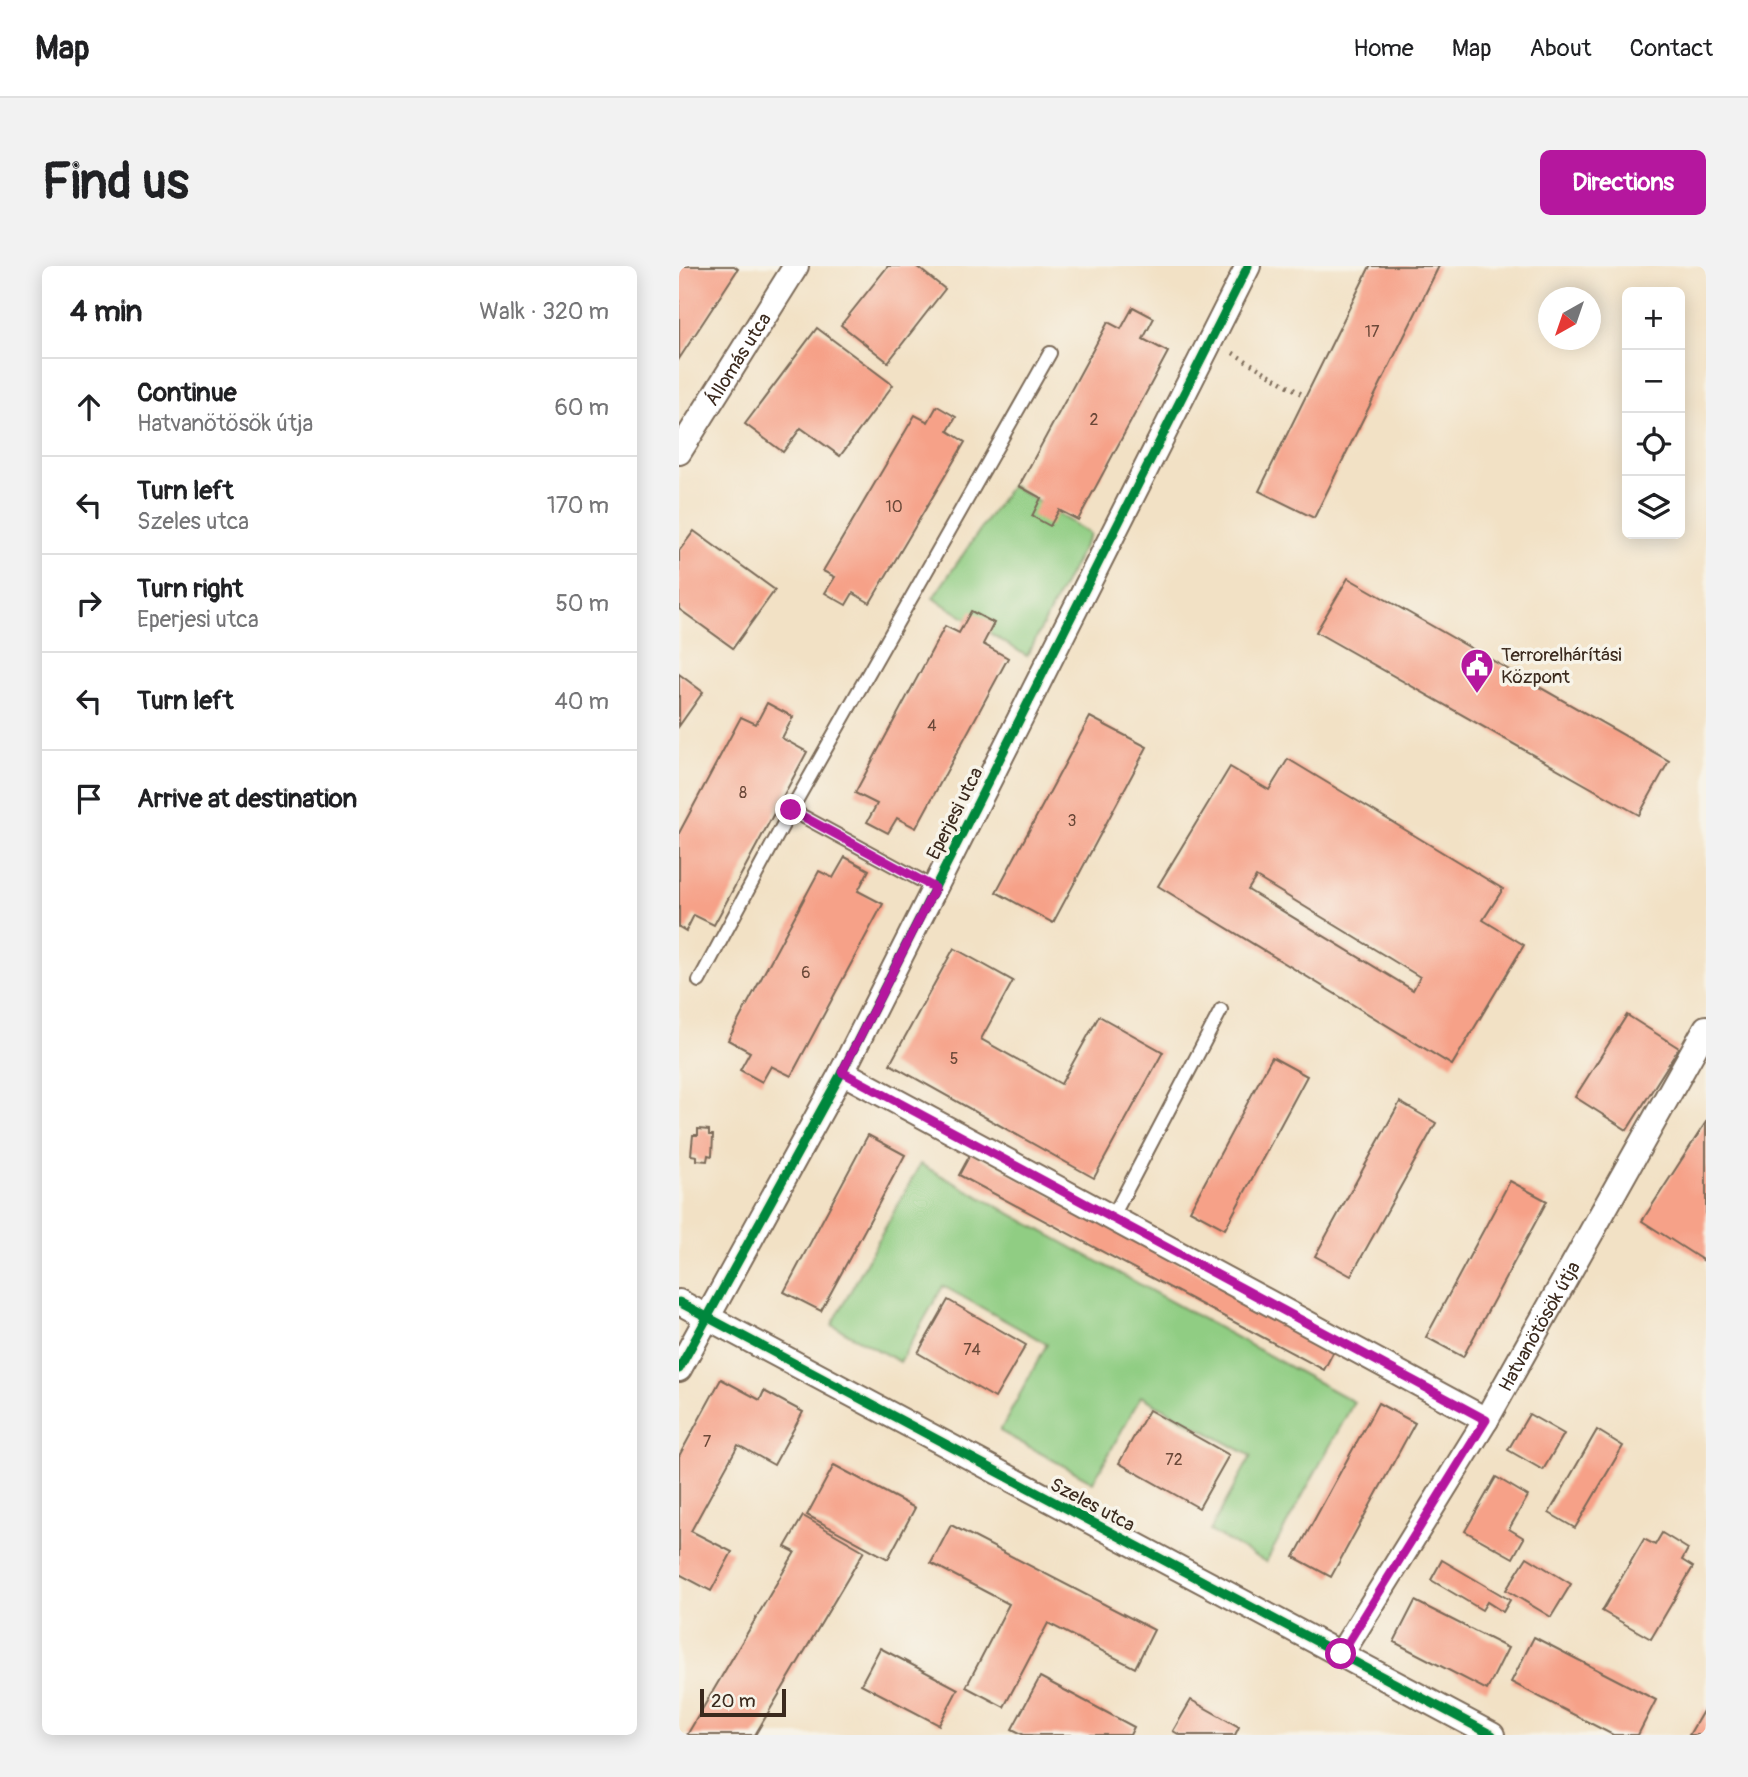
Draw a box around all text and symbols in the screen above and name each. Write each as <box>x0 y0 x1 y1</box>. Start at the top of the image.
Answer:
text: Map <box>35 28 90 69</box>
text: Home <box>1353 34 1414 63</box>
text: Map <box>1452 34 1492 63</box>
text: About <box>1530 34 1592 63</box>
text: Contact <box>1630 34 1713 63</box>
button: Directions <box>1540 150 1706 215</box>
text: Find us <box>42 152 189 213</box>
north arrow <box>1538 287 1601 350</box>
map controls <box>1622 287 1685 539</box>
button: + <box>1622 287 1685 350</box>
text: 4 min <box>70 293 143 330</box>
text: Walk · 320 m <box>479 297 609 326</box>
street label: Állomás utca <box>700 308 777 411</box>
house number: 17 <box>1365 322 1380 342</box>
button: − <box>1622 350 1685 413</box>
text: Continue <box>137 377 237 409</box>
icon: ahead <box>70 388 108 426</box>
text: 60 m <box>554 393 609 422</box>
text: Hatvanötösök útja <box>137 409 313 438</box>
house number: 2 <box>1090 410 1099 430</box>
button: locate <box>1622 413 1685 476</box>
text: Turn left <box>137 475 233 507</box>
button: layers <box>1622 476 1685 539</box>
icon: left <box>70 486 108 524</box>
text: 170 m <box>547 491 609 520</box>
house number: 10 <box>885 497 903 517</box>
text: Szeles utca <box>137 507 249 536</box>
text: Turn right <box>137 573 243 605</box>
icon: right <box>70 584 108 622</box>
text: 50 m <box>555 589 609 618</box>
text: Eperjesi utca <box>137 605 259 634</box>
place label: Terrorelhárítási Központ <box>1501 643 1622 689</box>
public building icon: Terrorelhárítási Központ <box>1458 646 1496 695</box>
icon: left <box>70 682 108 720</box>
text: Turn left <box>137 685 233 717</box>
text: 40 m <box>555 687 609 716</box>
house number: 4 <box>927 716 937 736</box>
street label: Eperjesi utca <box>921 763 988 864</box>
icon: arrive <box>70 780 108 818</box>
text: Arrive at destination <box>137 783 357 815</box>
house number: 8 <box>739 783 747 803</box>
route end <box>775 794 806 825</box>
house number: 3 <box>1068 811 1077 831</box>
house number: 6 <box>801 963 811 983</box>
house number: 5 <box>950 1049 958 1069</box>
street label: Hatvanötösök útja <box>1493 1257 1586 1396</box>
house number: 74 <box>963 1340 981 1360</box>
house number: 7 <box>703 1432 712 1452</box>
house number: 72 <box>1165 1450 1183 1470</box>
street label: Szeles utca <box>1046 1473 1139 1537</box>
route start <box>1325 1638 1356 1669</box>
scale bar <box>700 1686 786 1718</box>
text: 20 m <box>711 1689 756 1713</box>

